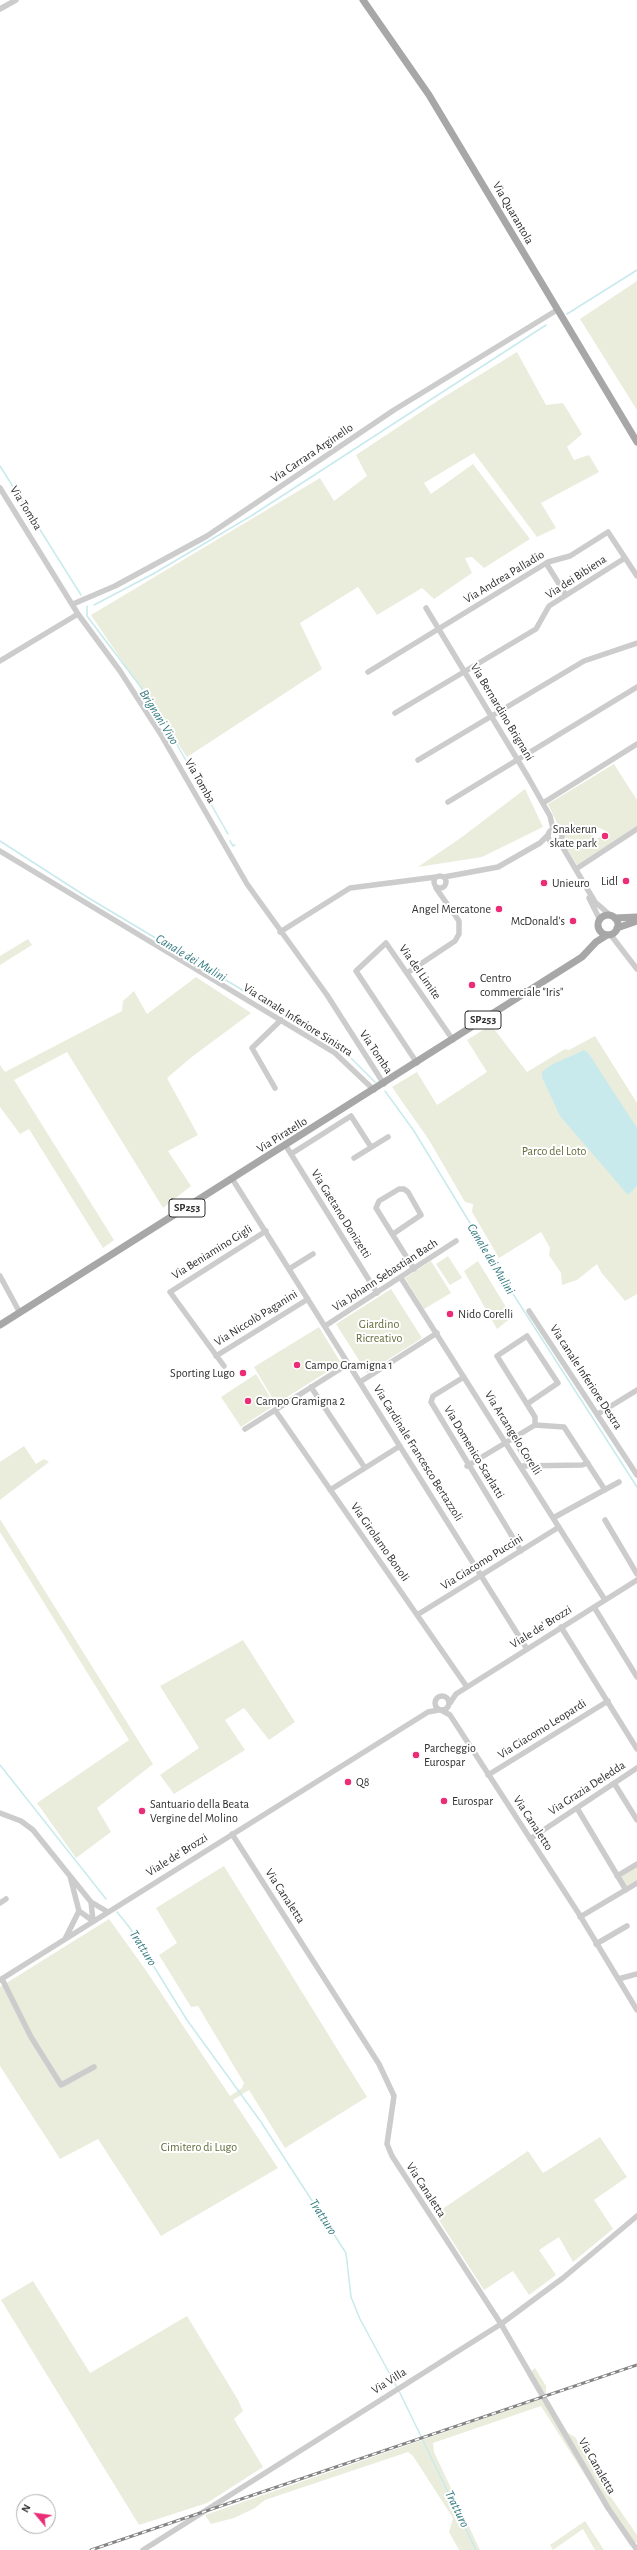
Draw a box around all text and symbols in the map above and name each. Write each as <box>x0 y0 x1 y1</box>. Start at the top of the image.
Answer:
street label: Via Quarantola <box>489 179 537 247</box>
street label: Via Carrara Arginello <box>268 420 356 486</box>
street label: Via Tomba <box>7 483 45 533</box>
street label: Via Andrea Palladio <box>461 547 547 607</box>
street label: Via dei Bibiena <box>543 552 609 602</box>
street label: Via Bernardino Brignani <box>467 661 537 763</box>
water label: Brignani Vivo <box>136 687 182 747</box>
street label: Via Tomba <box>181 756 219 806</box>
place label: Snakerun skate park <box>550 822 597 850</box>
marker: Snakerun skate park <box>600 831 610 841</box>
place label: Lidl <box>601 874 618 888</box>
place label: Unieuro <box>552 876 590 890</box>
marker: Lidl <box>621 876 631 886</box>
marker: Unieuro <box>539 878 549 888</box>
place label: Angel Mercatone <box>412 902 491 916</box>
marker: Angel Mercatone <box>494 904 504 914</box>
place label: McDonald's <box>511 914 565 928</box>
marker: McDonald's <box>568 916 578 926</box>
water label: Canale dei Mulini <box>153 931 229 985</box>
street label: Via del Limite <box>396 942 444 1002</box>
place label: Centro commerciale "Iris" <box>480 971 563 999</box>
street label: Via canale Inferiore Sinistra <box>240 980 356 1060</box>
marker: Centro commerciale "Iris" <box>467 980 477 990</box>
road number: SP253 <box>465 1011 501 1029</box>
street label: Via Tomba <box>356 1028 396 1076</box>
street label: Via Piratello <box>254 1114 310 1156</box>
park label: Parco del Loto <box>522 1144 586 1158</box>
street label: Via Gaetano Donizetti <box>308 1167 374 1261</box>
road number: SP253 <box>169 1199 205 1217</box>
water label: Canale dei Mulini <box>464 1221 518 1297</box>
street label: Via Beniamino Gigli <box>169 1222 255 1282</box>
street label: Via Johann Sebastian Bach <box>330 1236 440 1314</box>
street label: Via Niccolò Paganini <box>212 1287 300 1349</box>
place label: Nido Corelli <box>458 1307 513 1321</box>
marker: Nido Corelli <box>445 1309 455 1319</box>
park label: Giardino Ricreativo <box>356 1317 402 1345</box>
street label: Via canale Inferiore Destra <box>547 1322 625 1432</box>
place label: Campo Gramigna 1 <box>305 1358 393 1372</box>
marker: Campo Gramigna 1 <box>292 1360 302 1370</box>
place label: Sporting Lugo <box>170 1366 235 1380</box>
marker: Sporting Lugo <box>238 1368 248 1378</box>
street label: Via Cardinale Francesco Bertazzoli <box>370 1382 466 1524</box>
street label: Via Arcangelo Corelli <box>481 1388 545 1478</box>
place label: Campo Gramigna 2 <box>256 1394 345 1408</box>
marker: Campo Gramigna 2 <box>243 1396 253 1406</box>
street label: Via Domenico Scarlatti <box>441 1403 507 1501</box>
street label: Via Girolamo Bonoli <box>347 1500 413 1584</box>
street label: Via Giacomo Puccini <box>438 1531 526 1593</box>
street label: Viale de' Brozzi <box>508 1602 574 1652</box>
street label: Via Giacomo Leopardi <box>495 1696 589 1762</box>
place label: Parcheggio Eurospar <box>424 1741 476 1769</box>
marker: Parcheggio Eurospar <box>411 1750 421 1760</box>
street label: Via Grazia Deledda <box>546 1758 628 1818</box>
place label: Q8 <box>356 1775 369 1789</box>
marker: Q8 <box>343 1777 353 1787</box>
street label: Via Canaletto <box>510 1793 556 1853</box>
place label: Eurospar <box>452 1794 493 1808</box>
marker: Eurospar <box>439 1796 449 1806</box>
place label: Santuario della Beata Vergine del Molino <box>150 1797 249 1825</box>
marker: Santuario della Beata Vergine del Molino <box>137 1806 147 1816</box>
street label: Viale de' Brozzi <box>144 1830 210 1880</box>
street label: Via Canaletta <box>262 1866 308 1926</box>
water label: Tratturo <box>126 1927 160 1969</box>
park label: Cimitero di Lugo <box>161 2140 237 2154</box>
street label: Via Canaletta <box>403 2160 449 2220</box>
water label: Tratturo <box>306 2196 340 2238</box>
street label: Via Villa <box>369 2365 409 2397</box>
street label: Via Canaletta <box>575 2435 619 2497</box>
water label: Tratturo <box>441 2488 473 2530</box>
north arrow <box>16 2494 56 2534</box>
text: N <box>19 2502 33 2514</box>

